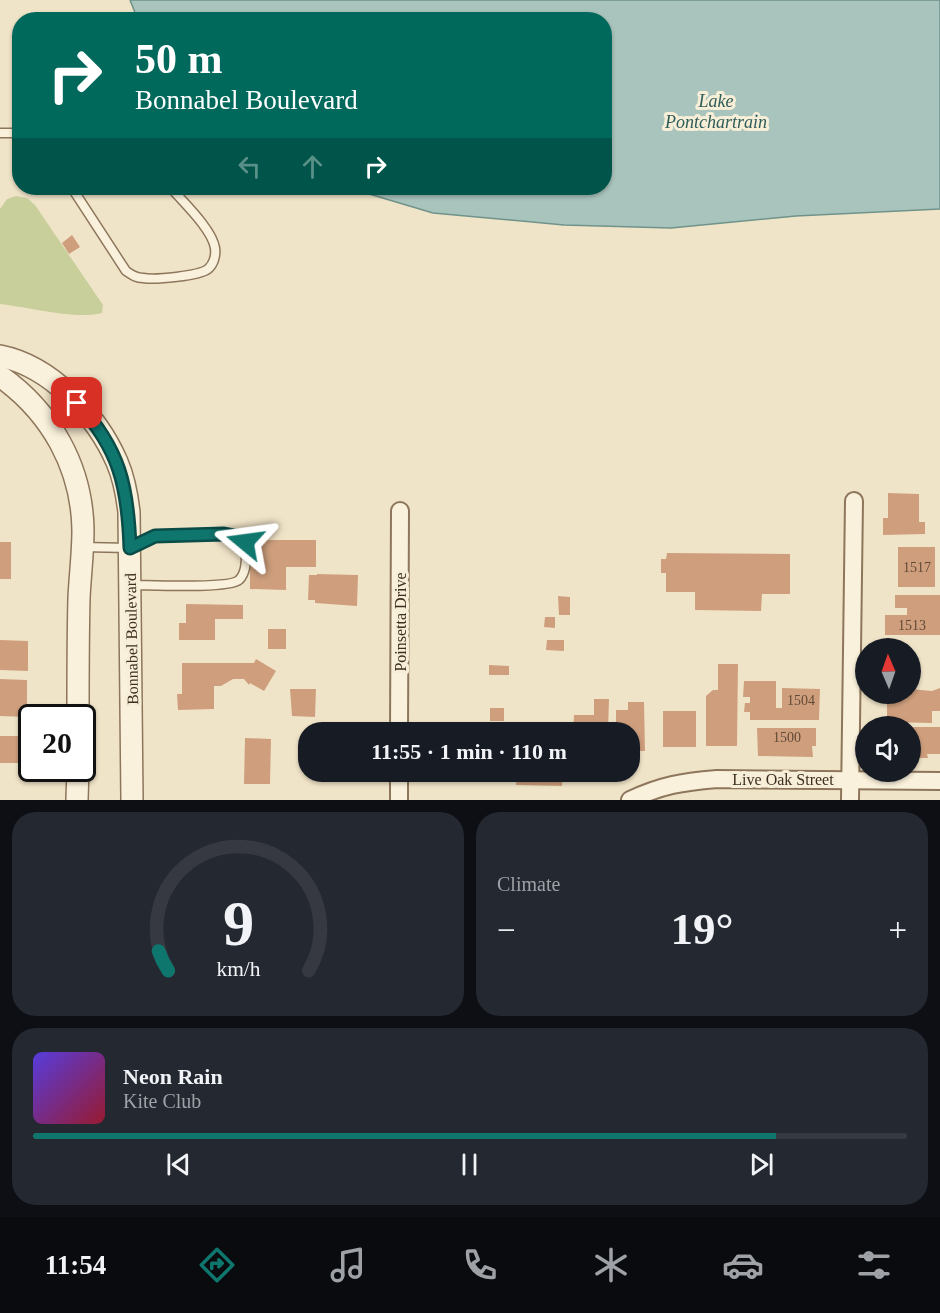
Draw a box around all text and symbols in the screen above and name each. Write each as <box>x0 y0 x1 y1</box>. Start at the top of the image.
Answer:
icon: right <box>36 36 114 114</box>
text: 50 m <box>135 36 223 82</box>
text: Bonnabel Boulevard <box>135 85 358 115</box>
water label: Lake Pontchartrain <box>664 91 767 132</box>
icon: left <box>233 150 266 183</box>
icon: ahead <box>296 150 329 183</box>
icon: right <box>359 150 392 183</box>
pin <box>51 377 102 428</box>
icon: arrive <box>60 386 93 419</box>
position arrow <box>213 510 277 574</box>
house number: 1517 <box>903 560 931 575</box>
street label: Poinsetta Drive <box>392 572 409 672</box>
street label: Bonnabel Boulevard <box>122 573 141 705</box>
house number: 1513 <box>898 618 926 633</box>
north arrow <box>855 638 921 704</box>
map controls <box>855 638 921 782</box>
house number: 1504 <box>787 693 815 708</box>
speed limit sign: 20 <box>18 704 96 782</box>
button: sound <box>855 716 921 782</box>
house number: 1500 <box>773 730 801 745</box>
text: 11:55 · 1 min · 110 m <box>371 739 567 764</box>
street label: Live Oak Street <box>732 771 834 788</box>
text: Climate <box>497 873 560 895</box>
text: 9 <box>222 889 254 958</box>
text: 19° <box>671 904 734 954</box>
text: − <box>497 912 516 948</box>
text: + <box>888 912 907 948</box>
text: km/h <box>216 957 260 981</box>
text: Neon Rain <box>123 1064 223 1089</box>
text: Kite Club <box>123 1090 201 1112</box>
icon: previous <box>162 1148 195 1181</box>
icon: pause <box>453 1148 486 1181</box>
icon: next <box>745 1148 778 1181</box>
icon: directions <box>196 1244 238 1286</box>
icon: music <box>327 1244 369 1286</box>
icon: phone <box>459 1244 501 1286</box>
icon: climate <box>590 1244 632 1286</box>
icon: car <box>722 1244 764 1286</box>
icon: filters <box>853 1244 895 1286</box>
text: 11:54 <box>45 1250 106 1280</box>

